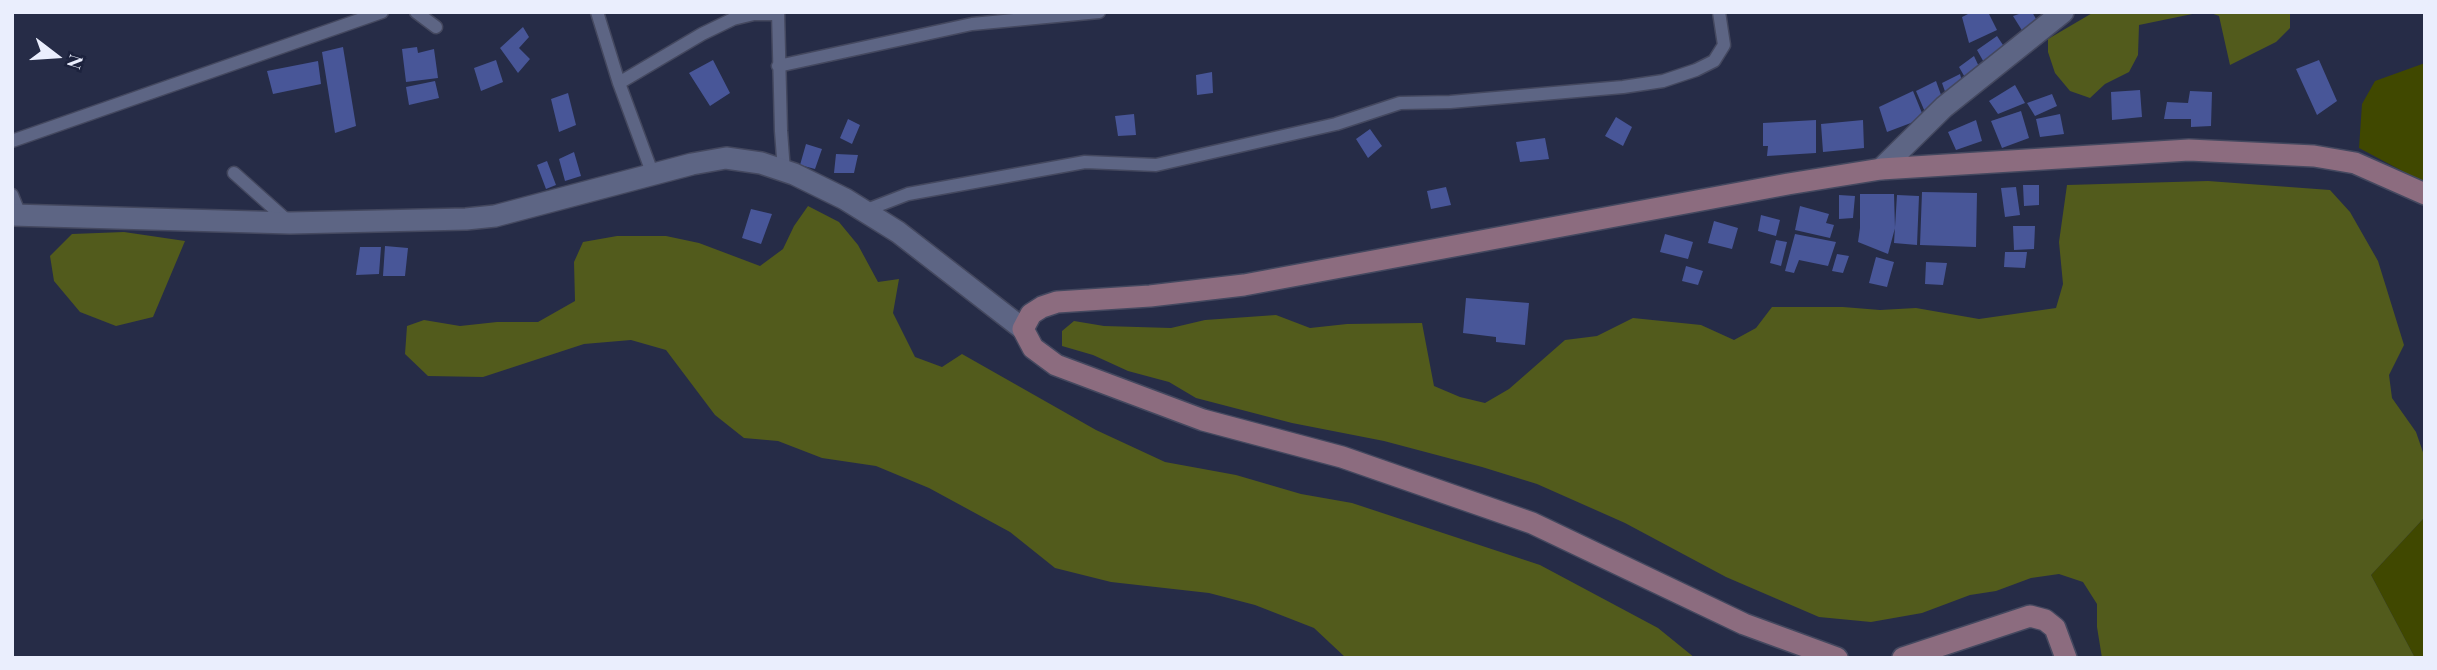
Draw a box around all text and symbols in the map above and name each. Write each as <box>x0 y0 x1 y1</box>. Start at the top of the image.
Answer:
north arrow <box>21 21 91 91</box>
text: N <box>62 52 91 73</box>

